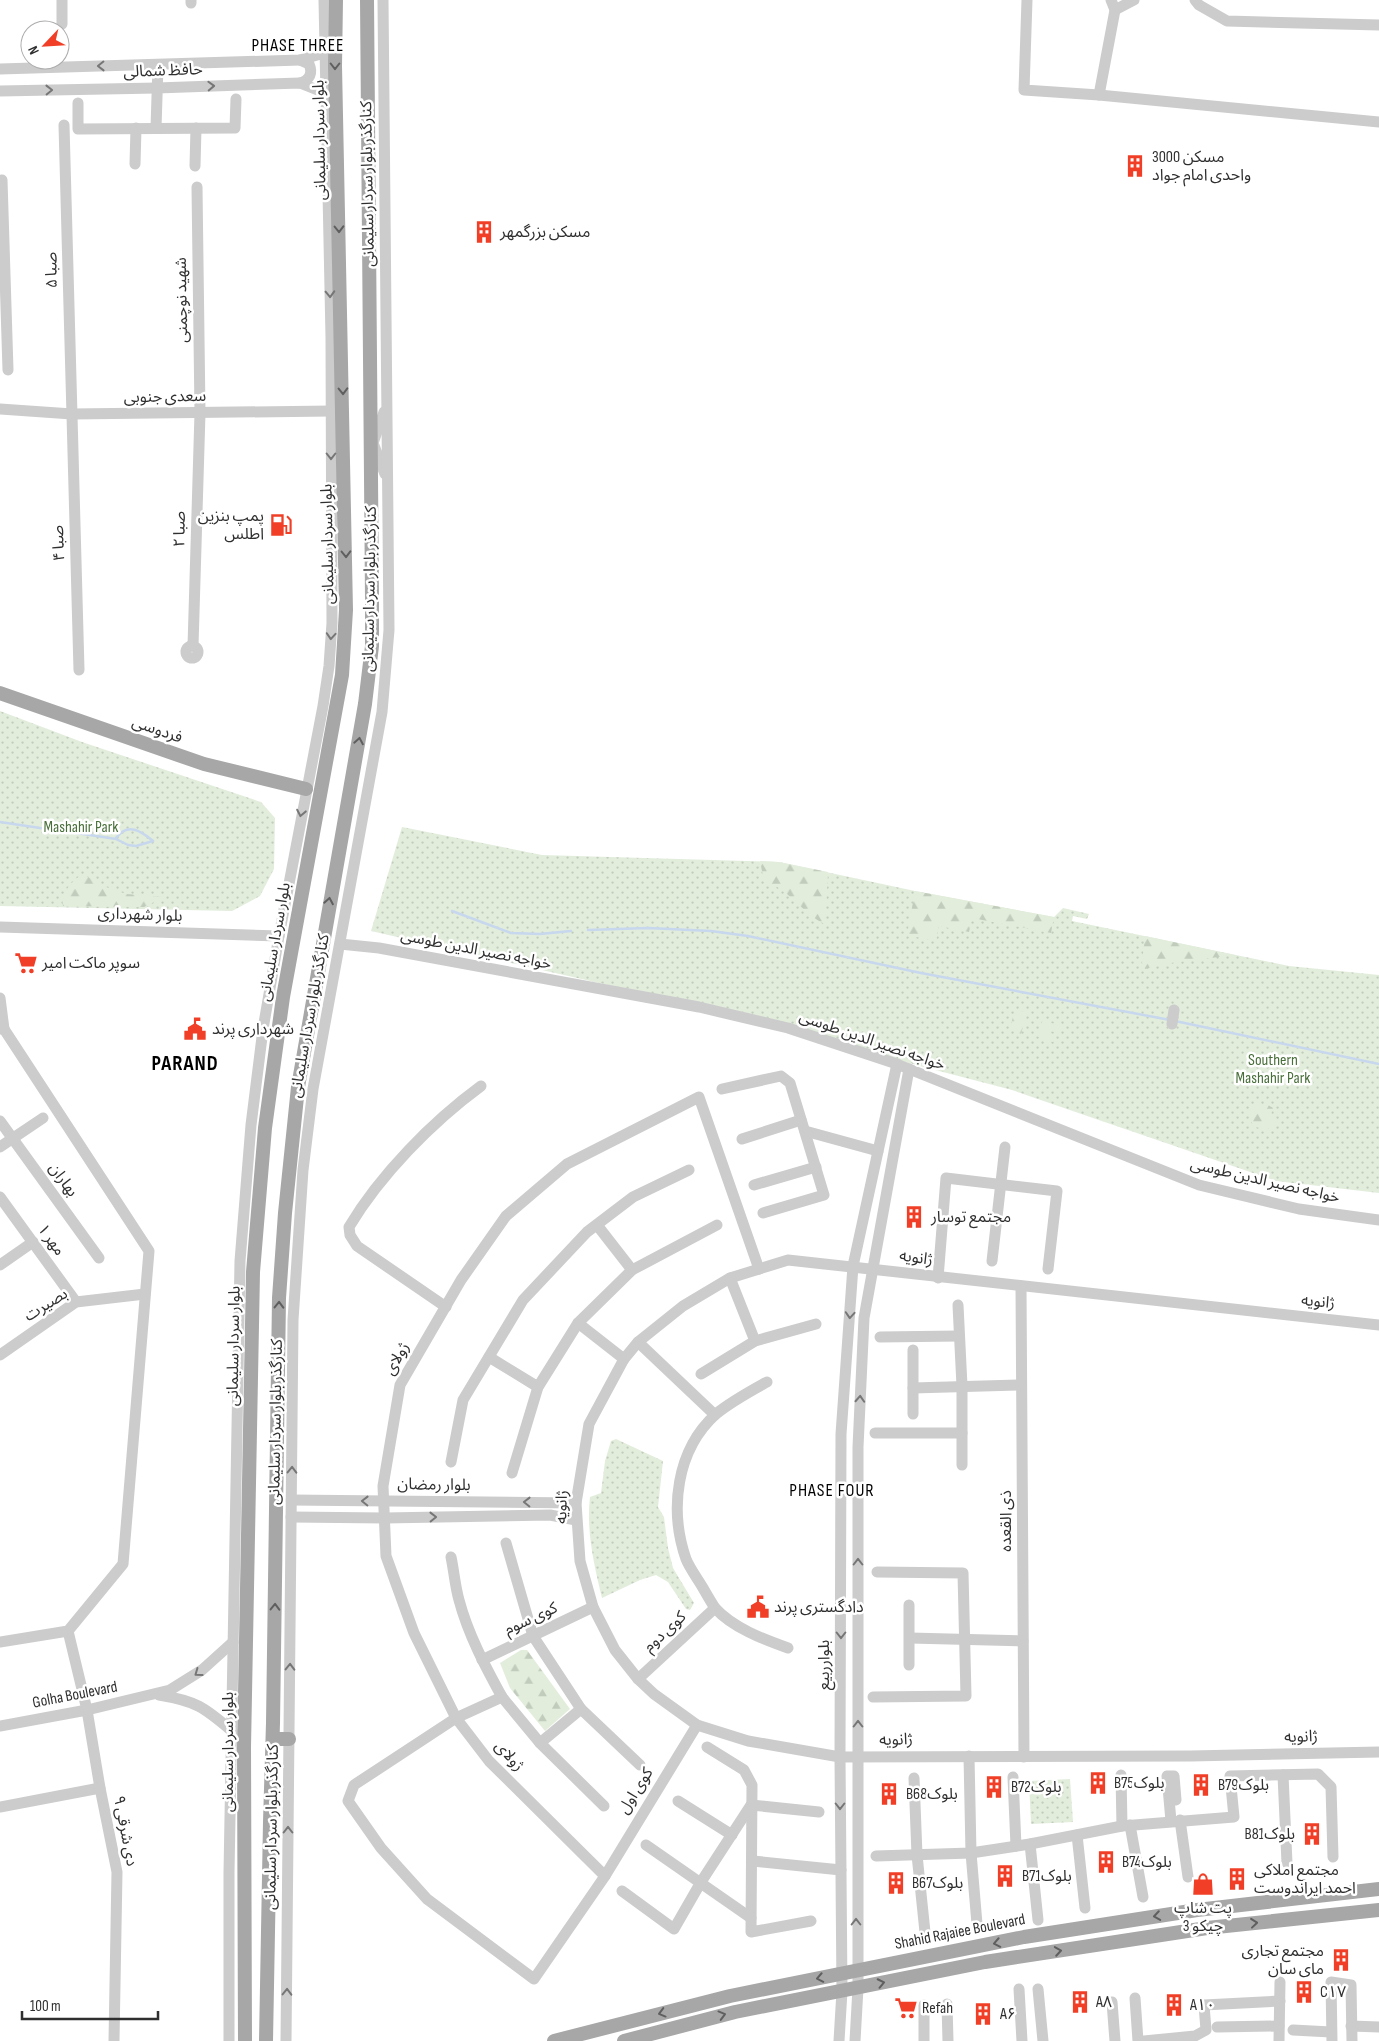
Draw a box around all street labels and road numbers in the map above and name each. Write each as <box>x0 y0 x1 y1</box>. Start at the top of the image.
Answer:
street label: حافظ شمالی <box>123 60 203 82</box>
street label: بلوار سردار سلیمانی <box>309 80 331 200</box>
street label: کنارگذر بلوار سردار سلیمانی <box>357 100 379 267</box>
street label: صبا ۵ <box>42 252 62 288</box>
street label: شهید نوچمنی <box>172 257 192 343</box>
street label: سعدی جنوبی <box>124 387 206 407</box>
street label: بلوار سردار سلیمانی <box>317 484 339 604</box>
street label: کنارگذر بلوار سردار سلیمانی <box>359 505 381 672</box>
street label: صبا ۲ <box>170 511 190 547</box>
street label: صبا ۴ <box>49 525 69 561</box>
street label: فردوسی <box>129 713 185 747</box>
street label: بلوار سردار سلیمانی <box>255 881 295 1003</box>
street label: بلوار شهرداری <box>97 904 183 926</box>
street label: خواجه نصیر الدین طوسی <box>399 926 553 974</box>
street label: کنارگذر بلوار سردار سلیمانی <box>286 932 334 1099</box>
street label: خواجه نصیر الدین طوسی <box>797 1007 947 1075</box>
street label: خواجه نصیر الدین طوسی <box>1188 1155 1342 1207</box>
street label: بهاران <box>44 1159 82 1201</box>
street label: مهر ۱ <box>33 1220 69 1260</box>
street label: ژانویه <box>898 1246 934 1270</box>
street label: بصیرت <box>21 1284 71 1326</box>
street label: بلوار سردار سلیمانی <box>223 1286 245 1406</box>
street label: ژانویه <box>1300 1291 1336 1313</box>
street label: کنارگذر بلوار سردار سلیمانی <box>265 1338 287 1505</box>
street label: ژولای <box>380 1339 414 1379</box>
street label: بلوار رمضان <box>397 1475 471 1495</box>
street label: ژانویه <box>552 1490 572 1524</box>
street label: ذی القعده <box>997 1490 1016 1552</box>
street label: کوی سوم <box>501 1598 562 1641</box>
street label: کوی دوم <box>640 1607 692 1658</box>
street label: بلوارربیع <box>815 1640 836 1690</box>
street label: Golha Boulevard <box>31 1677 119 1713</box>
street label: بلوار سردار سلیمانی <box>219 1692 238 1812</box>
street label: ژانویه <box>1284 1727 1318 1747</box>
street label: ژانویه <box>879 1730 913 1750</box>
street label: ژولای <box>490 1737 528 1775</box>
street label: کنارگذر بلوار سردار سلیمانی <box>261 1743 283 1910</box>
street label: کوی اول <box>614 1764 658 1818</box>
street label: ۹ دی شرقی <box>109 1794 141 1868</box>
street label: Shahid Rajaiee Boulevard <box>893 1910 1027 1954</box>

